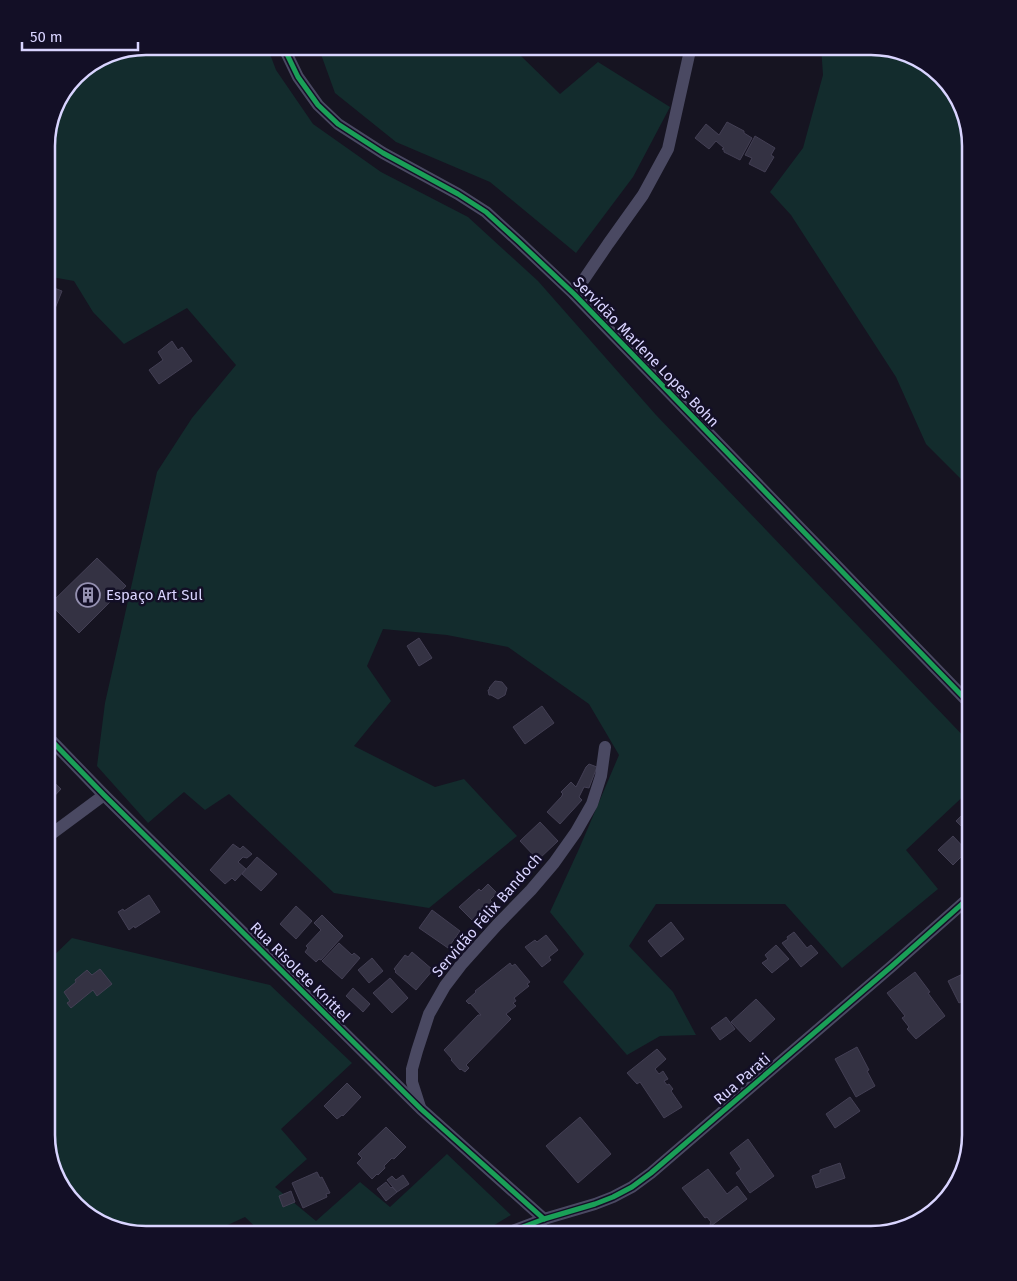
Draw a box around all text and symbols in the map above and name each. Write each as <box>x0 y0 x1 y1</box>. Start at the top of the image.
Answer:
scale bar <box>22 20 139 52</box>
text: 50 m <box>30 28 63 46</box>
street label: Servidão Marlene Lopes Bohn <box>569 273 723 431</box>
building icon: Espaço Art Sul <box>75 582 101 608</box>
place label: Espaço Art Sul <box>106 586 203 604</box>
street label: Servidão Félix Bandoch <box>428 849 546 981</box>
street label: Rua Risolete Knittel <box>246 918 354 1026</box>
street label: Rua Parati <box>710 1050 774 1108</box>

